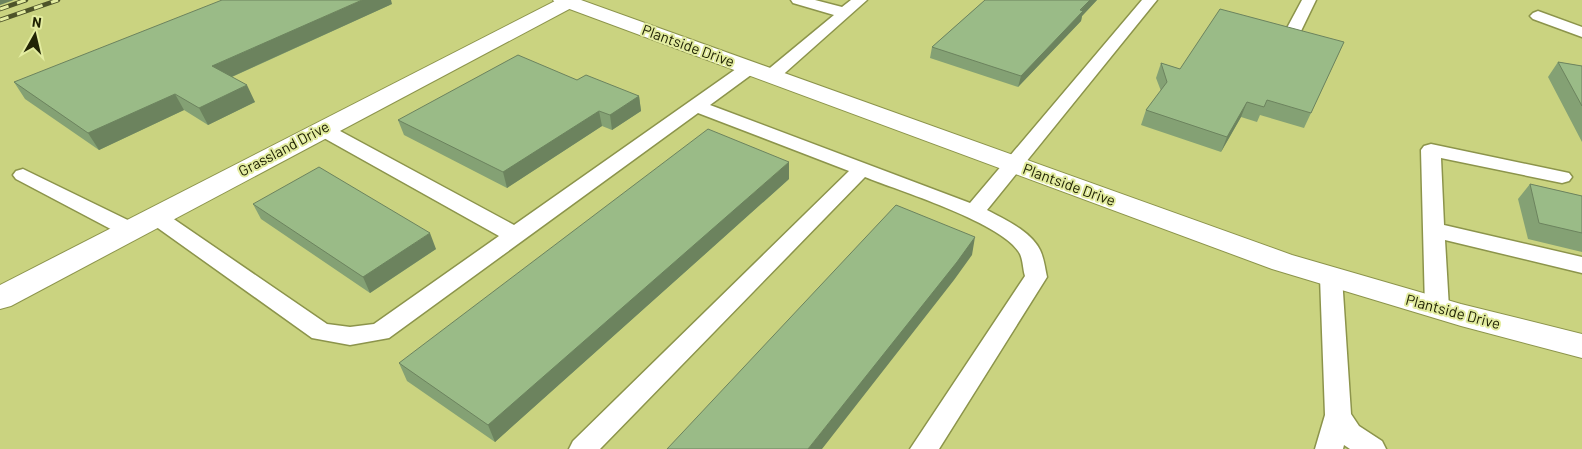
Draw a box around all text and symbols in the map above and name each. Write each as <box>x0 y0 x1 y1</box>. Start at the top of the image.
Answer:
north arrow <box>10 10 60 60</box>
text: N <box>31 13 43 31</box>
street label: Plantside Drive <box>640 20 737 70</box>
street label: Grassland Drive <box>235 117 332 180</box>
street label: Plantside Drive <box>1021 159 1118 209</box>
street label: Plantside Drive <box>1404 290 1503 332</box>

